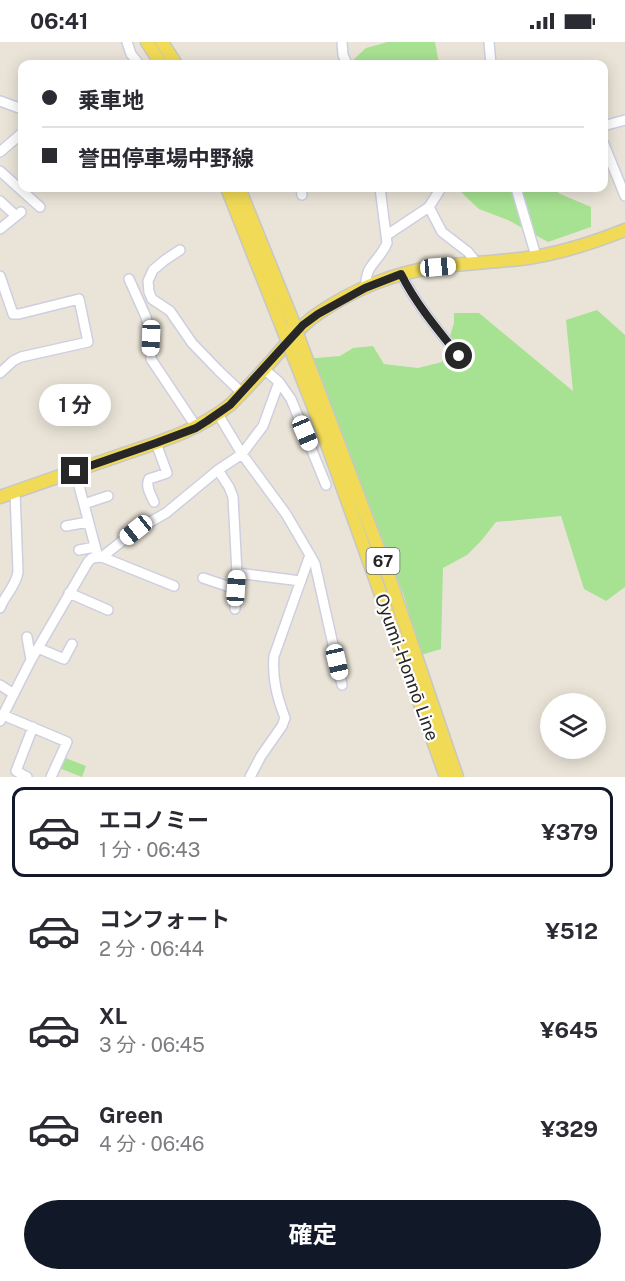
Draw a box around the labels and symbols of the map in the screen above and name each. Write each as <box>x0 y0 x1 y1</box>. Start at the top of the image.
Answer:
car <box>419 256 457 278</box>
car <box>141 320 161 356</box>
route start <box>445 342 472 369</box>
callout: 1 分 <box>39 384 111 426</box>
car <box>290 413 320 453</box>
route end <box>61 457 88 484</box>
car <box>116 512 156 548</box>
road number: 67 <box>366 548 400 574</box>
car <box>226 569 246 607</box>
street label: Oyumi-Honnō Line <box>371 591 443 743</box>
car <box>324 642 350 682</box>

